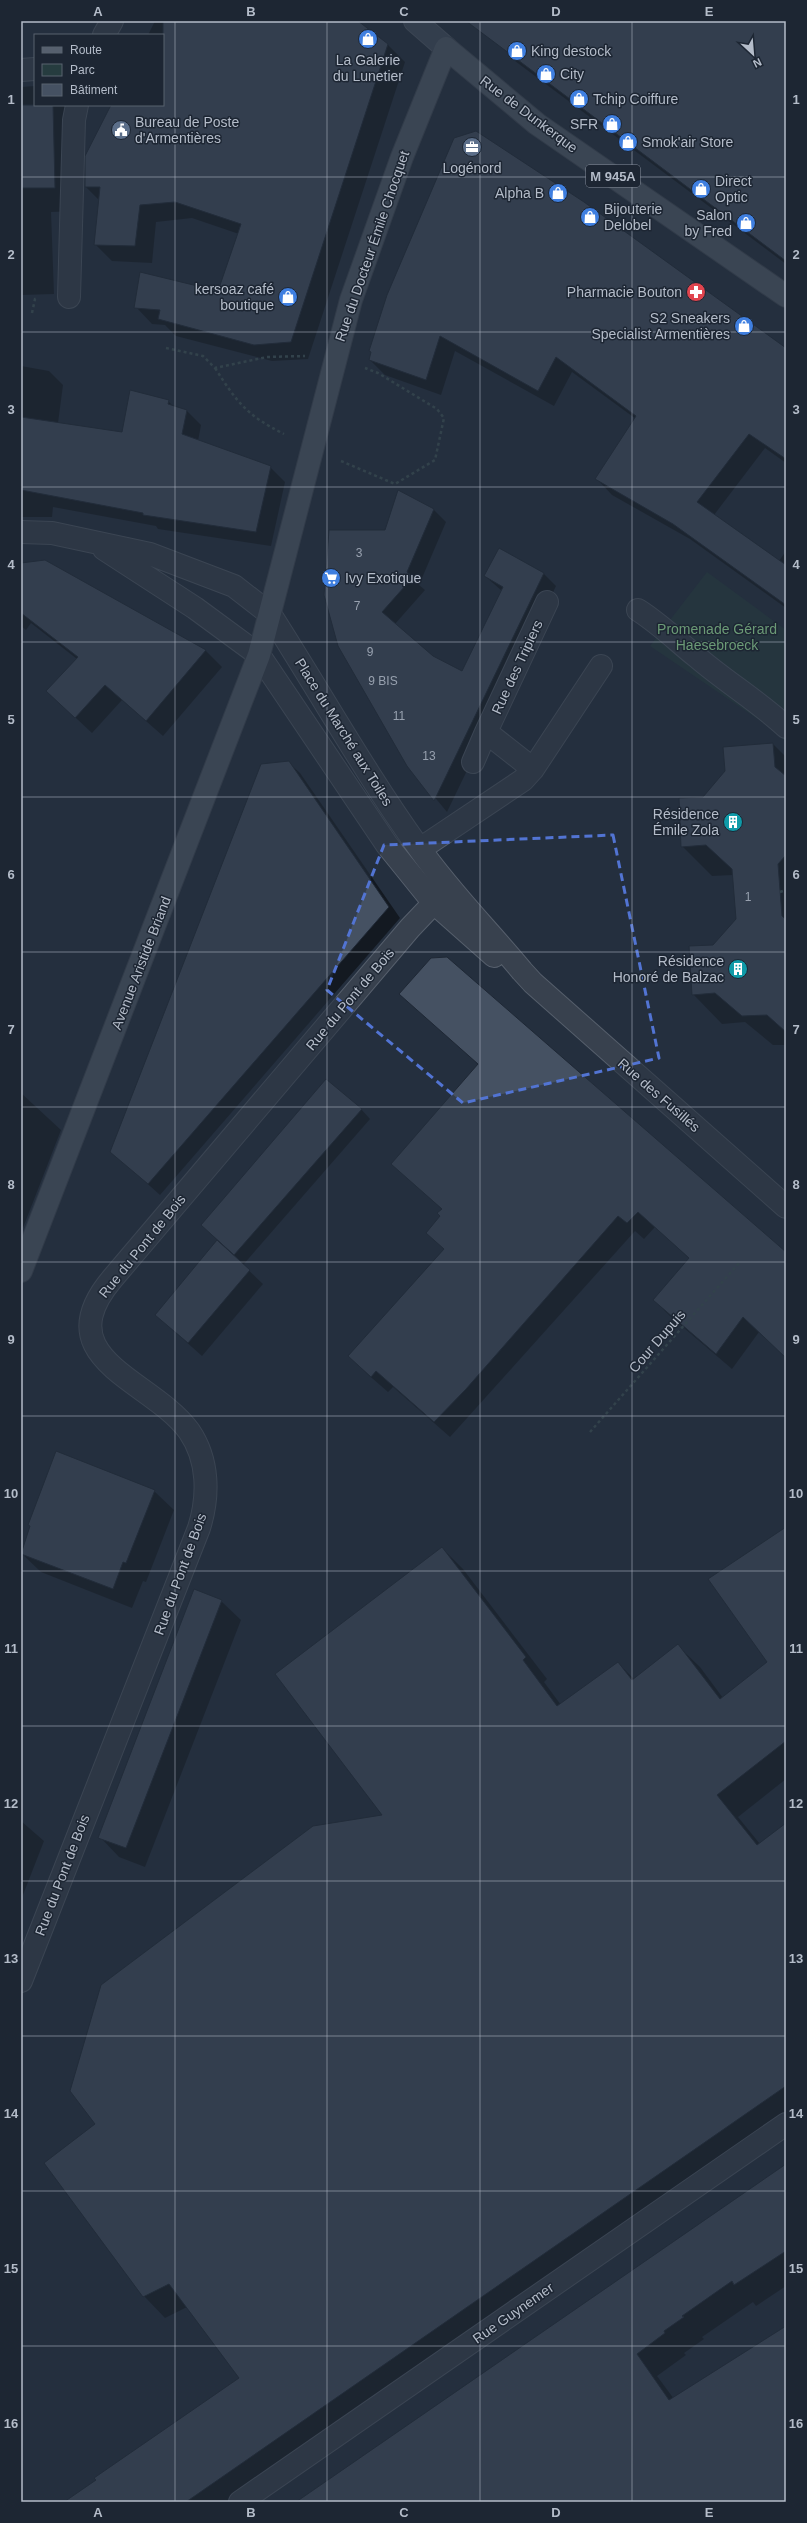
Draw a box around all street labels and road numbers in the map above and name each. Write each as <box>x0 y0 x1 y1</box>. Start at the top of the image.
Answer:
street label: Rue de Dunkerque <box>477 72 581 156</box>
street label: Rue du Docteur Émile Chocquet <box>332 148 412 344</box>
road number: M 945A <box>586 165 640 187</box>
street label: Rue des Tripiers <box>488 617 546 717</box>
street label: Place du Marché aux Toiles <box>292 655 396 809</box>
street label: Avenue Aristide Briand <box>108 894 174 1032</box>
street label: Rue du Pont de Bois <box>303 945 397 1053</box>
street label: Rue des Fusillés <box>615 1055 703 1135</box>
street label: Rue du Pont de Bois <box>95 1191 189 1301</box>
street label: Cour Dupuis <box>625 1306 689 1376</box>
street label: Rue du Pont de Bois <box>151 1511 209 1637</box>
street label: Rue du Pont de Bois <box>32 1812 92 1938</box>
street label: Rue Guynemer <box>470 2279 557 2347</box>

